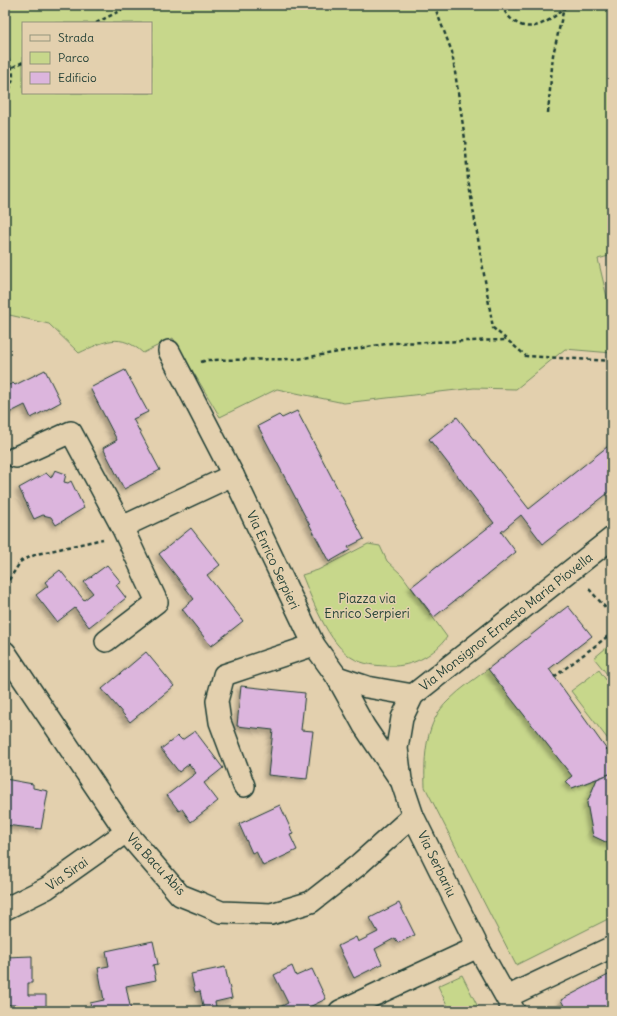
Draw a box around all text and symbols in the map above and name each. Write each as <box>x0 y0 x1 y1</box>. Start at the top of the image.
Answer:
legend <box>22 22 152 94</box>
text: Strada <box>58 30 94 45</box>
text: Parco <box>58 50 90 65</box>
text: Edificio <box>58 70 97 85</box>
street label: Via Enrico Serpieri <box>243 508 303 612</box>
street label: Via Monsignor Ernesto Maria Piovella <box>416 549 596 695</box>
park label: Piazza via Enrico Serpieri <box>324 590 410 622</box>
street label: Via Serbariu <box>414 828 460 900</box>
street label: Via Bacu Abis <box>123 829 189 899</box>
street label: Via Sirai <box>43 853 91 895</box>

